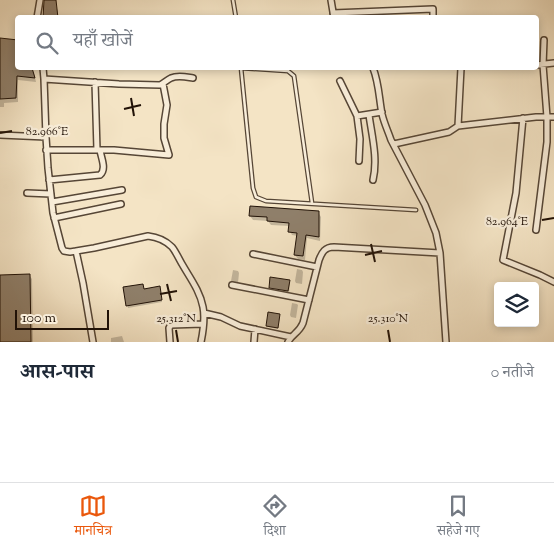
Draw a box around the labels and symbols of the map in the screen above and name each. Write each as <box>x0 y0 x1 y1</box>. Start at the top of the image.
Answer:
text: 82.966°E <box>26 123 69 141</box>
text: 82.964°E <box>486 213 529 231</box>
scale bar <box>15 307 109 330</box>
text: 25.312°N <box>156 310 196 328</box>
text: 25.310°N <box>368 310 409 328</box>

